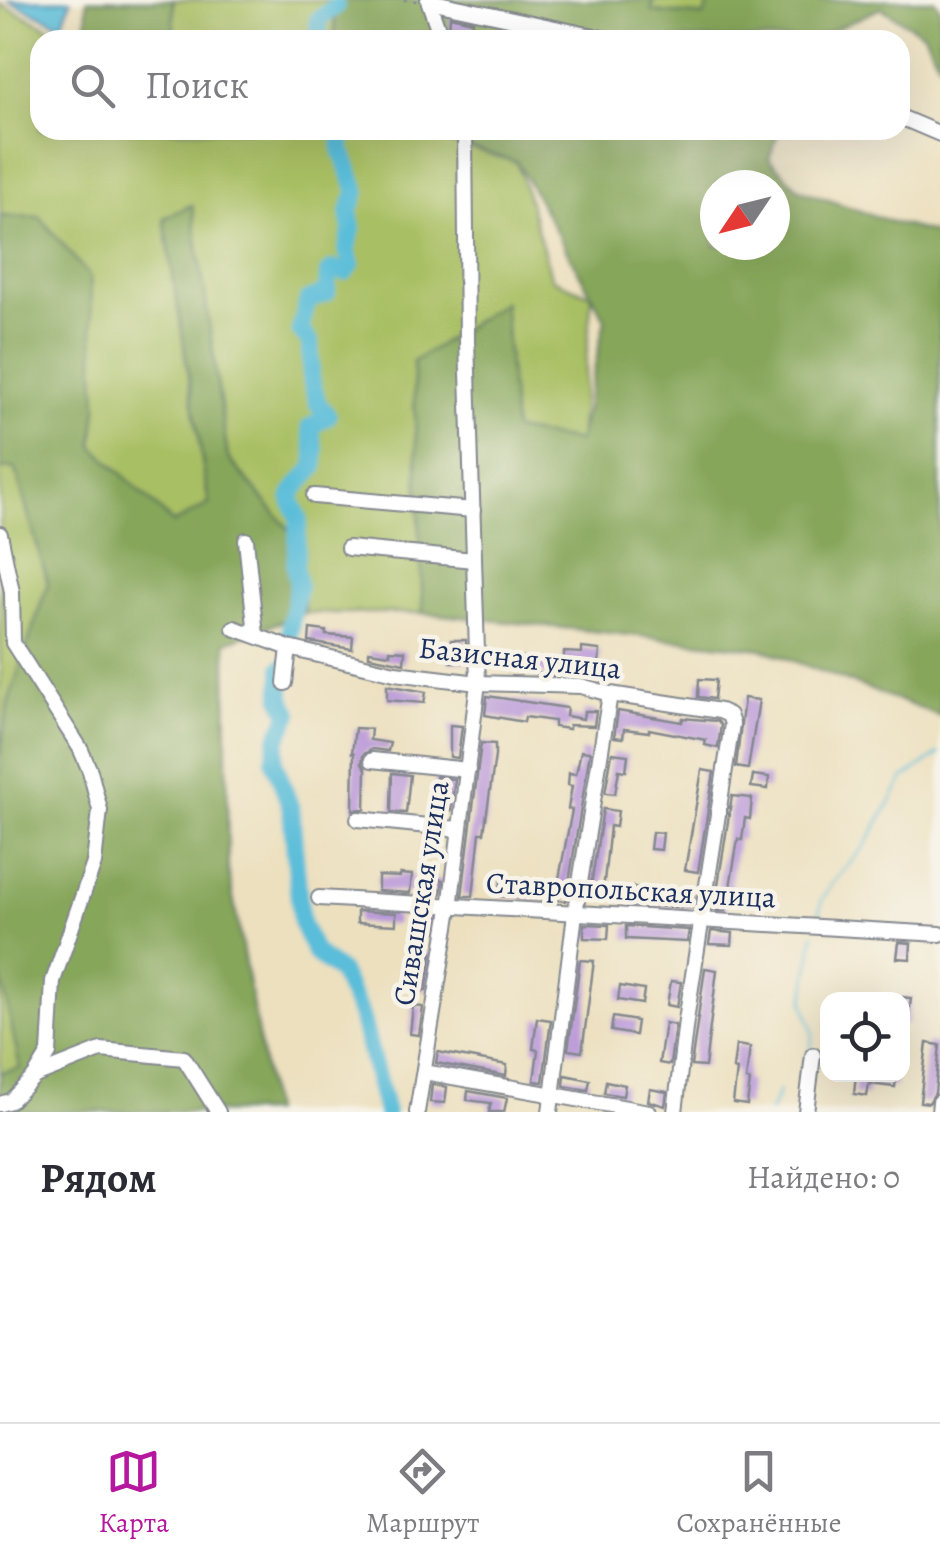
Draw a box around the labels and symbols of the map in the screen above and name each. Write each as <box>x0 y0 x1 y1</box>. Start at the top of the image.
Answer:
north arrow <box>700 170 790 260</box>
street label: Базисная улица <box>417 627 623 689</box>
street label: Сивашская улица <box>383 778 459 1008</box>
street label: Ставропольская улица <box>485 862 777 918</box>

